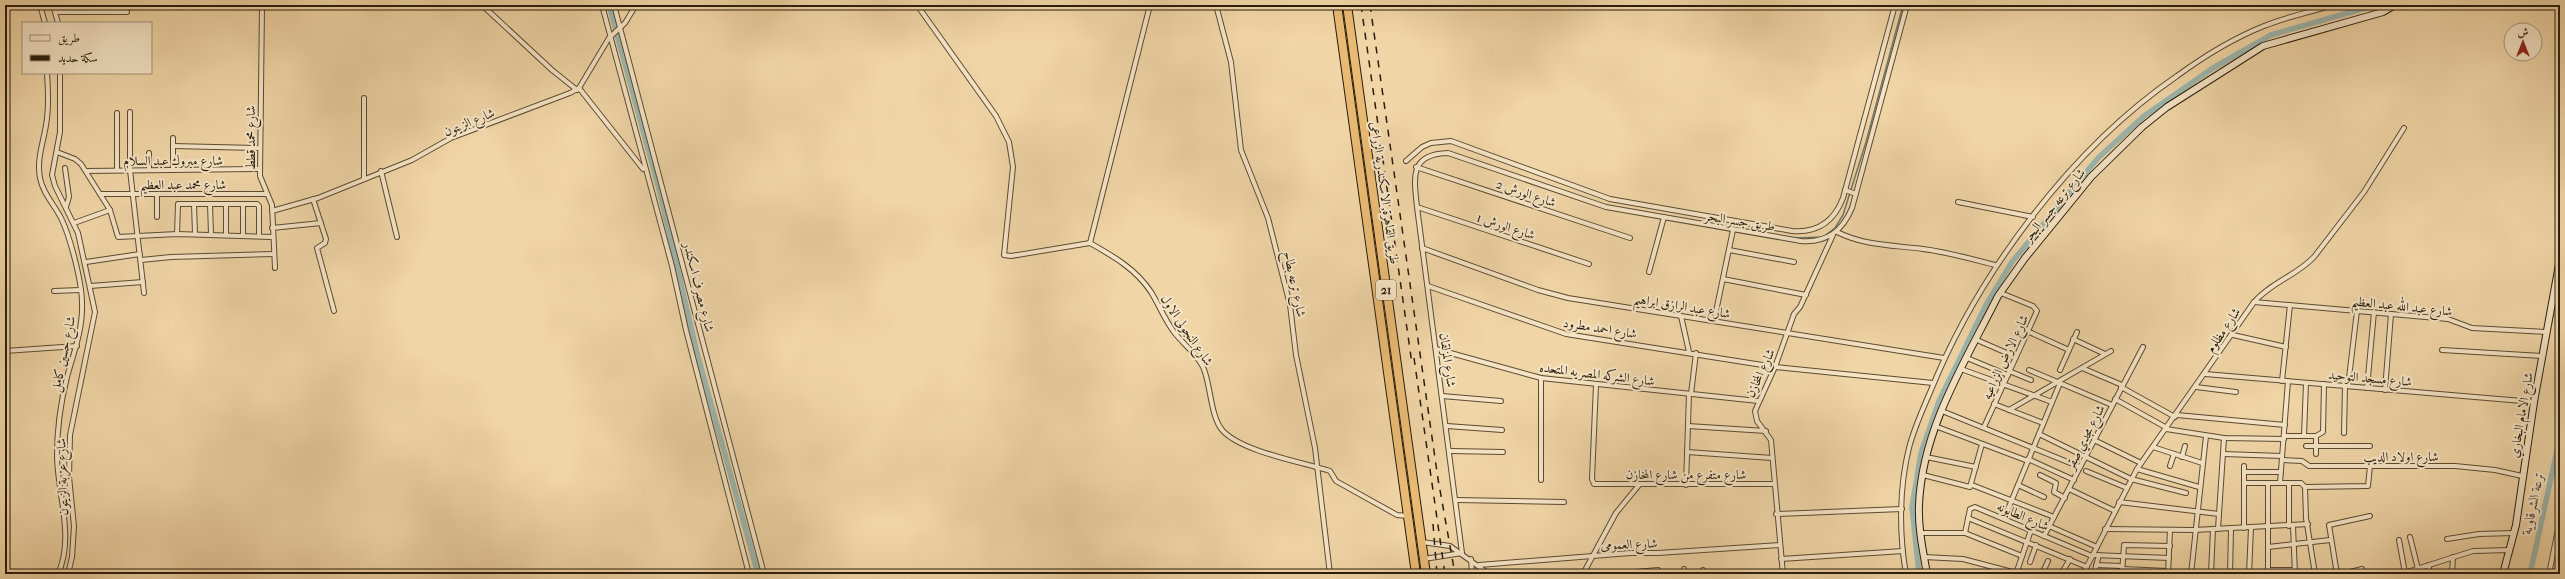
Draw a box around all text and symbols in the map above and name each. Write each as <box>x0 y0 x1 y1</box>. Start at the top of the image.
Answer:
legend <box>22 22 152 74</box>
north arrow <box>2503 22 2543 62</box>
text: ش <box>2518 26 2529 39</box>
text: طريق <box>58 31 80 46</box>
text: سكة حديد <box>58 51 98 65</box>
street label: شارع الزيتون <box>441 105 498 143</box>
street label: شارع محمد قطط <box>243 106 262 170</box>
street label: طريق القاهرة, الاسكندرية الزراعى <box>1367 121 1402 265</box>
street label: شارع مبروك عبد السلام <box>123 153 223 172</box>
street label: شارع ترعه جسر البحر <box>2019 165 2091 249</box>
street label: شارع الورش 2 <box>1493 176 1558 214</box>
street label: شارع محمد عبد العظيم <box>140 177 226 198</box>
street label: طريق جسر البحر <box>1702 208 1776 235</box>
street label: شارع الورش 1 <box>1474 210 1537 246</box>
street label: شارع مصرف اسكندر <box>676 239 717 334</box>
street label: شارع ترعه بطاح <box>1277 250 1309 319</box>
road number: 21 <box>1376 280 1396 300</box>
street label: شارع عبد الله عبد العظيم <box>2350 290 2454 325</box>
street label: شارع عبد الرازق ابراهيم <box>1632 291 1731 327</box>
street label: شارع النجولى الاول <box>1154 292 1216 371</box>
street label: شارع مظلوم <box>2203 305 2247 358</box>
street label: شارع الارض الزراعيه <box>1979 312 2035 404</box>
street label: شارع حسين كامل <box>48 315 82 394</box>
street label: شارع احمد مطرود <box>1562 315 1638 345</box>
street label: شارع المزلقان <box>1433 332 1459 389</box>
street label: شارع المخازن <box>1742 346 1781 401</box>
street label: شارع الشركه المصريه المتحده <box>1538 358 1656 392</box>
street label: شارع مسجد التوحيد <box>2327 367 2413 393</box>
street label: شارع الامام البخاري <box>2506 371 2540 460</box>
street label: شارع مجدي صقر <box>2061 402 2111 475</box>
street label: شارع عزبة الزيتون <box>53 438 75 516</box>
street label: شارع اولاد الديب <box>2363 449 2439 468</box>
street label: شارع متفرع من شارع المخازن <box>1626 467 1746 486</box>
water label: ترعة الشرقاوية <box>2518 470 2549 538</box>
street label: شارع الطابونه <box>1993 498 2051 537</box>
street label: شارع العمومى <box>1600 536 1658 556</box>

